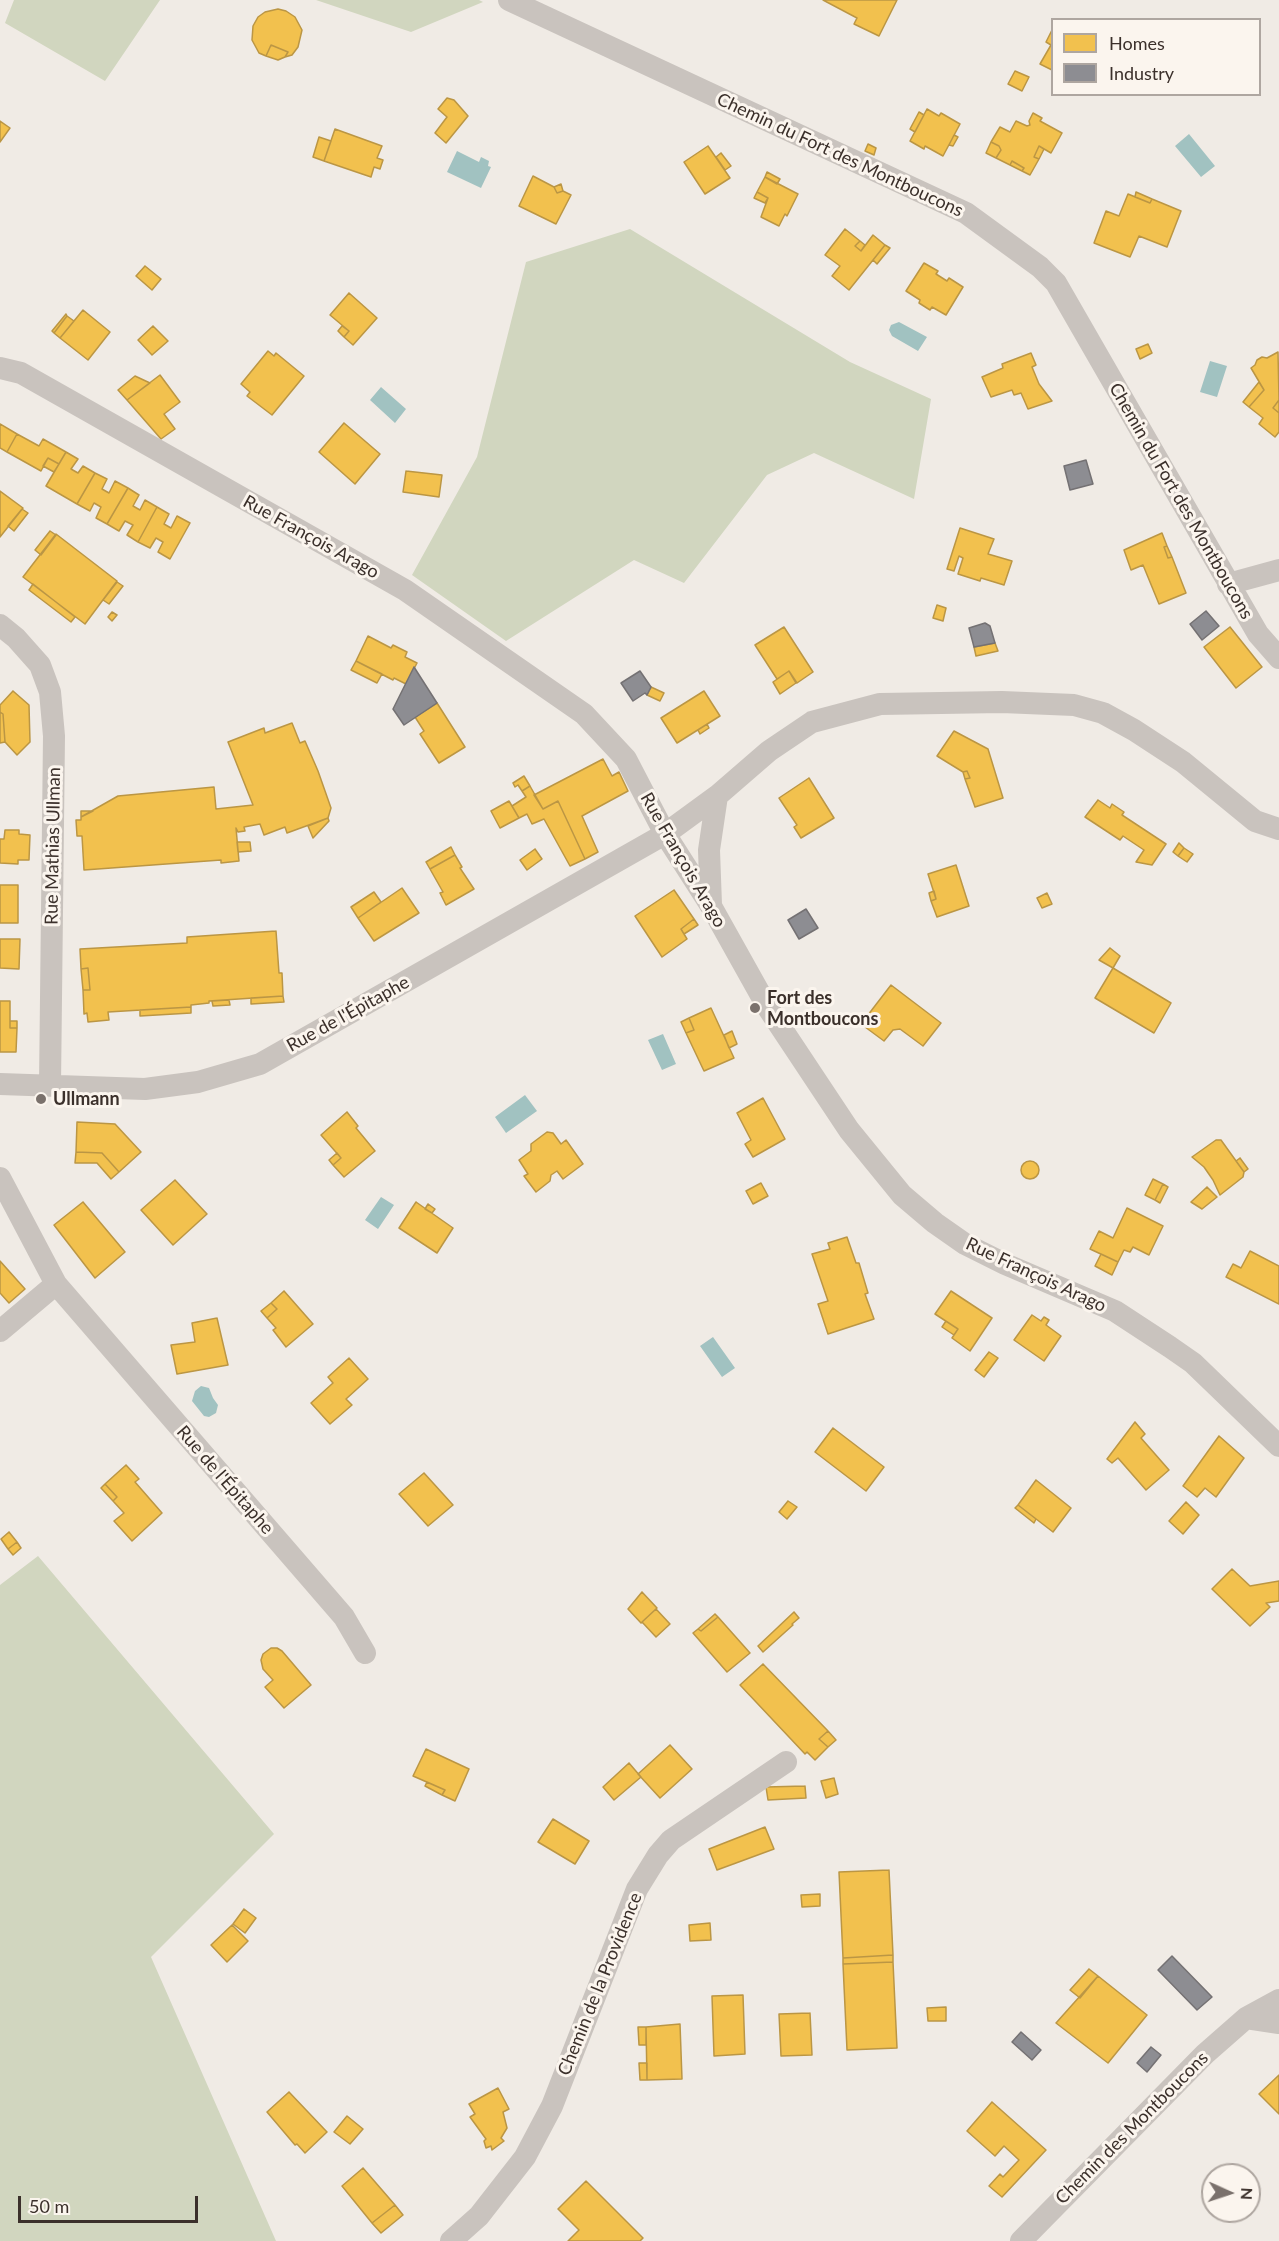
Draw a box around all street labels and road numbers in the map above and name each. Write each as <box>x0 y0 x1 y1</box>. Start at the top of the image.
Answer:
street label: Chemin du Fort des Montboucons <box>714 88 966 222</box>
street label: Chemin du Fort des Montboucons <box>1104 379 1258 623</box>
street label: Rue François Arago <box>239 491 383 583</box>
street label: Rue Mathias Ullman <box>41 767 65 925</box>
street label: Rue François Arago <box>636 789 730 931</box>
street label: Rue de l'Épitaphe <box>283 971 413 1057</box>
street label: Rue François Arago <box>962 1233 1110 1317</box>
street label: Rue de l'Épitaphe <box>172 1421 278 1539</box>
street label: Chemin de la Providence <box>553 1889 647 2079</box>
street label: Chemin des Montboucons <box>1051 2047 1213 2209</box>

